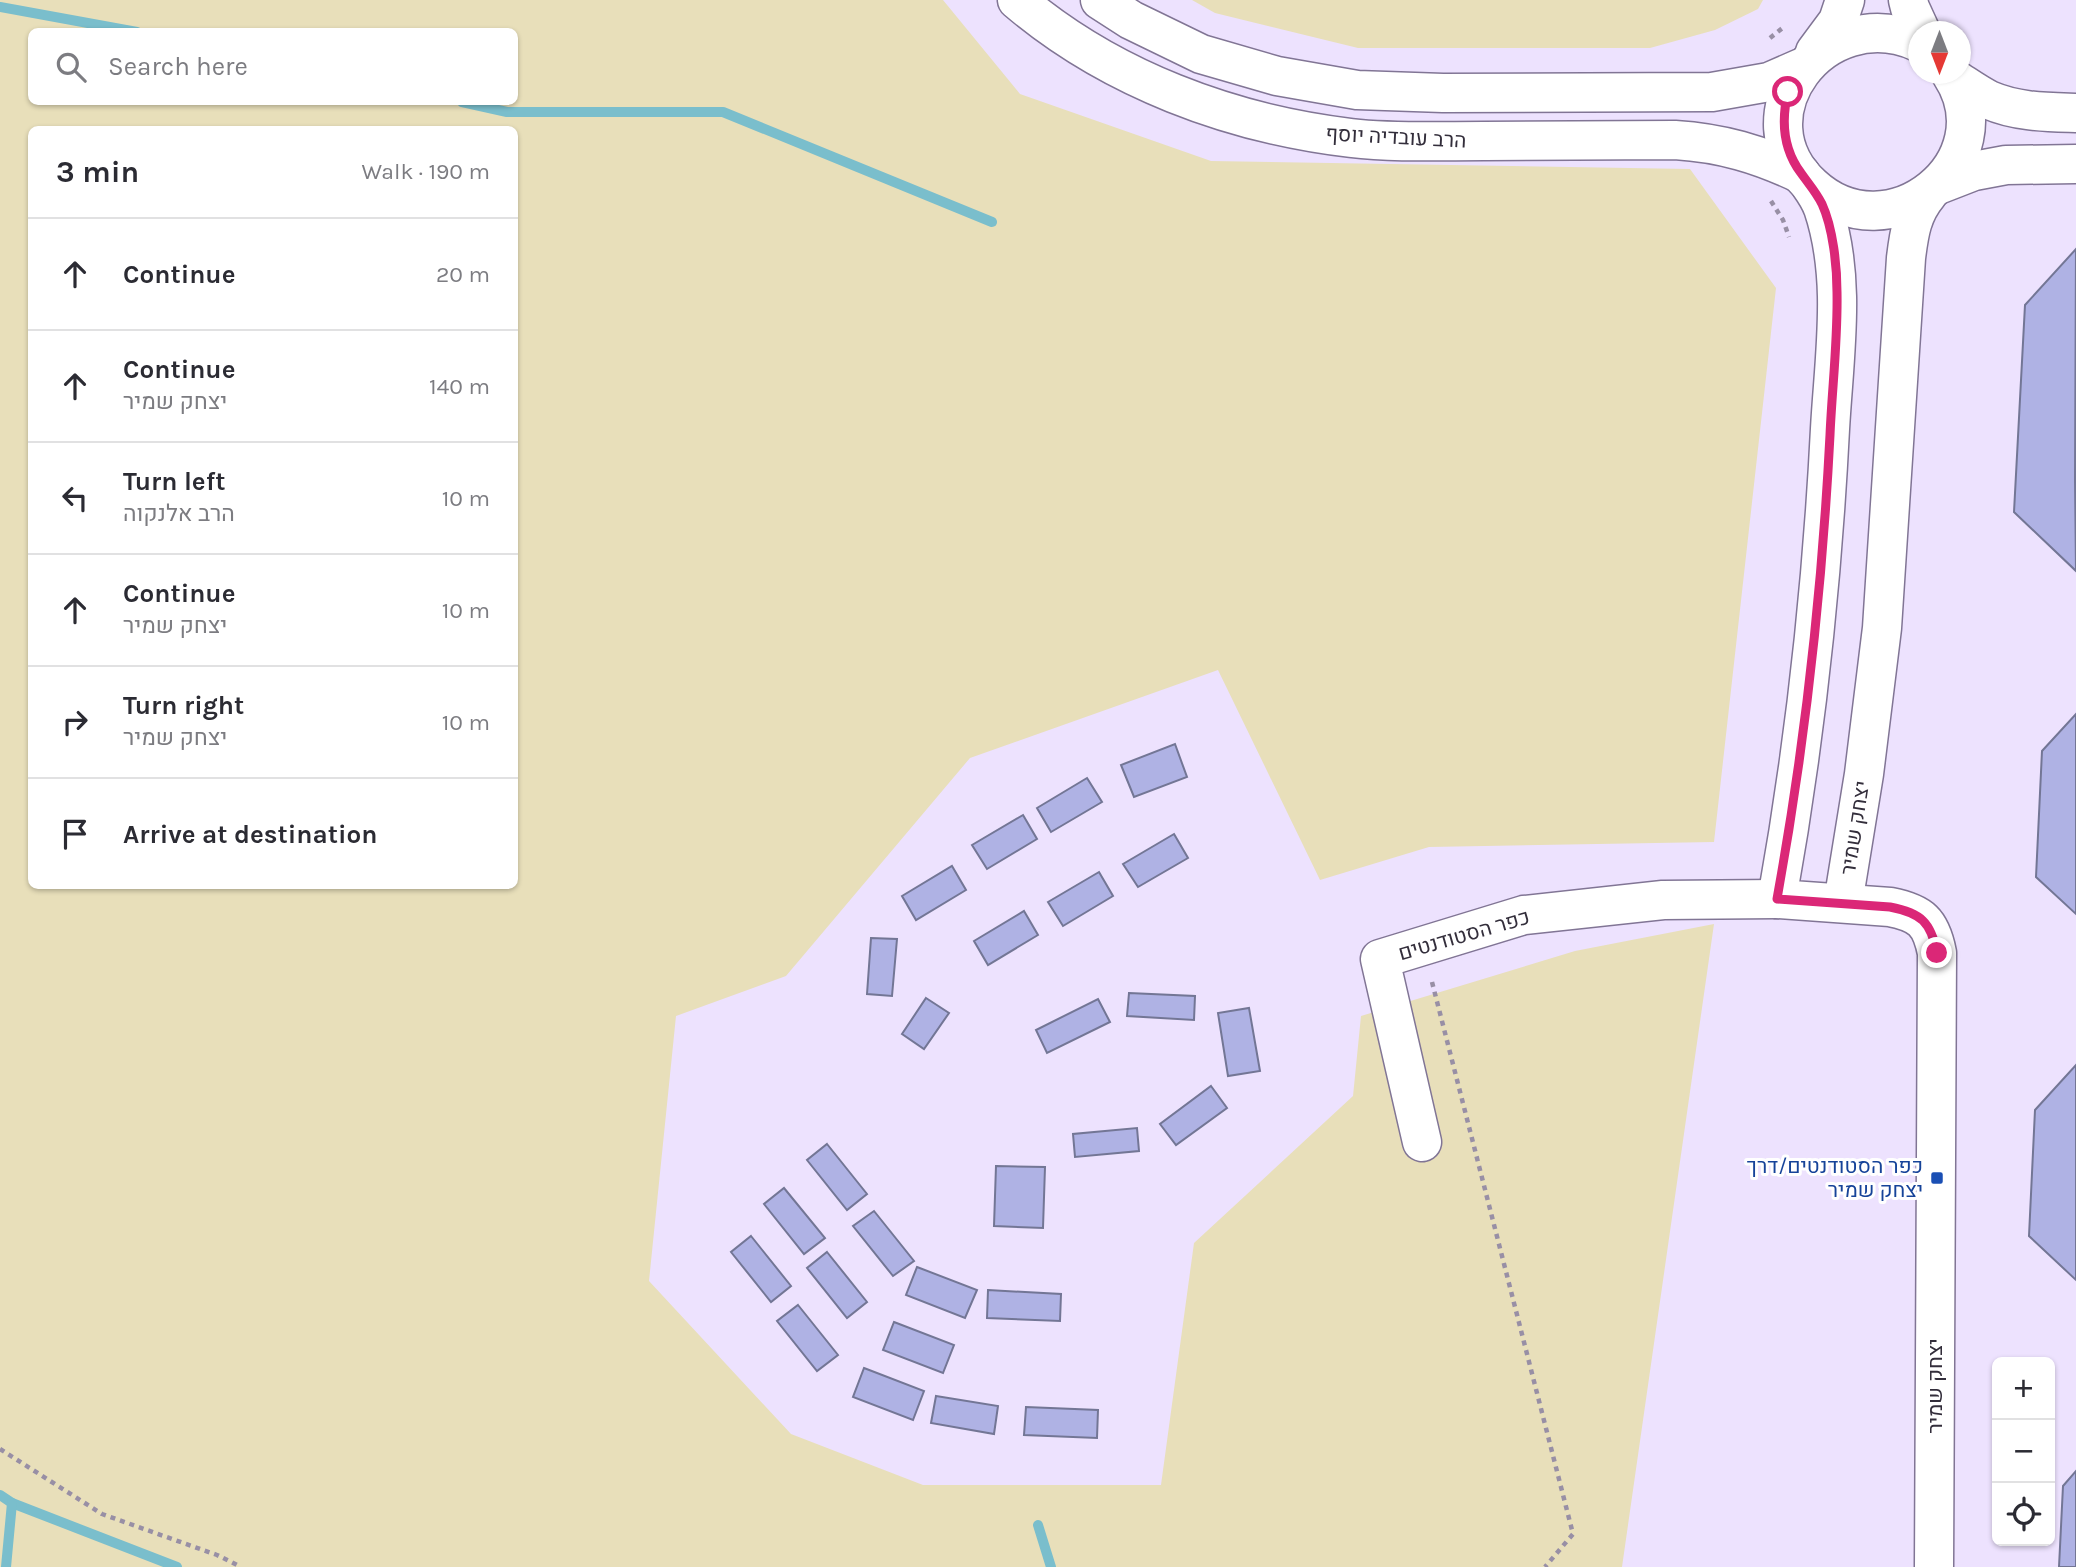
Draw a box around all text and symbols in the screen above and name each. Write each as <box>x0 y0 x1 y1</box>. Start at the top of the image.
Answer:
north arrow <box>1908 21 1971 84</box>
search box <box>28 28 518 105</box>
icon: search <box>52 48 90 86</box>
text: Search here <box>108 51 248 82</box>
route start <box>1772 76 1803 107</box>
street label: הרב עובדיה יוסף <box>1325 121 1467 153</box>
text: 3 min <box>56 154 139 190</box>
text: Walk · 190 m <box>362 158 490 185</box>
icon: ahead <box>56 255 94 293</box>
text: Continue <box>123 259 235 290</box>
text: 20 m <box>436 261 490 288</box>
text: Continue <box>123 354 235 385</box>
icon: ahead <box>56 367 94 405</box>
text: 140 m <box>429 373 490 400</box>
text: יצחק שמיר <box>123 388 227 415</box>
text: Turn left <box>123 466 225 497</box>
icon: left <box>56 479 94 517</box>
text: 10 m <box>442 485 490 512</box>
text: הרב אלנקוה <box>123 500 235 527</box>
text: Continue <box>123 578 235 609</box>
icon: ahead <box>56 591 94 629</box>
text: 10 m <box>442 597 490 624</box>
text: יצחק שמיר <box>123 612 227 639</box>
text: Turn right <box>123 690 244 721</box>
icon: right <box>56 703 94 741</box>
text: 10 m <box>442 709 490 736</box>
text: יצחק שמיר <box>123 724 227 751</box>
street label: יצחק שמיר <box>1836 779 1874 877</box>
icon: arrive <box>56 815 94 853</box>
text: Arrive at destination <box>123 819 377 850</box>
street label: כפר הסטודנטים <box>1395 905 1533 965</box>
route end <box>1921 937 1952 968</box>
place label: כפר הסטודנטים/דרך יצחק שמיר <box>1746 1154 1923 1202</box>
marker: כפר הסטודנטים/דרך יצחק שמיר <box>1929 1170 1945 1186</box>
street label: יצחק שמיר <box>1923 1338 1947 1434</box>
map controls <box>1992 1357 2055 1546</box>
button: + <box>1992 1357 2055 1420</box>
button: − <box>1992 1420 2055 1483</box>
button: locate <box>1992 1483 2055 1546</box>

